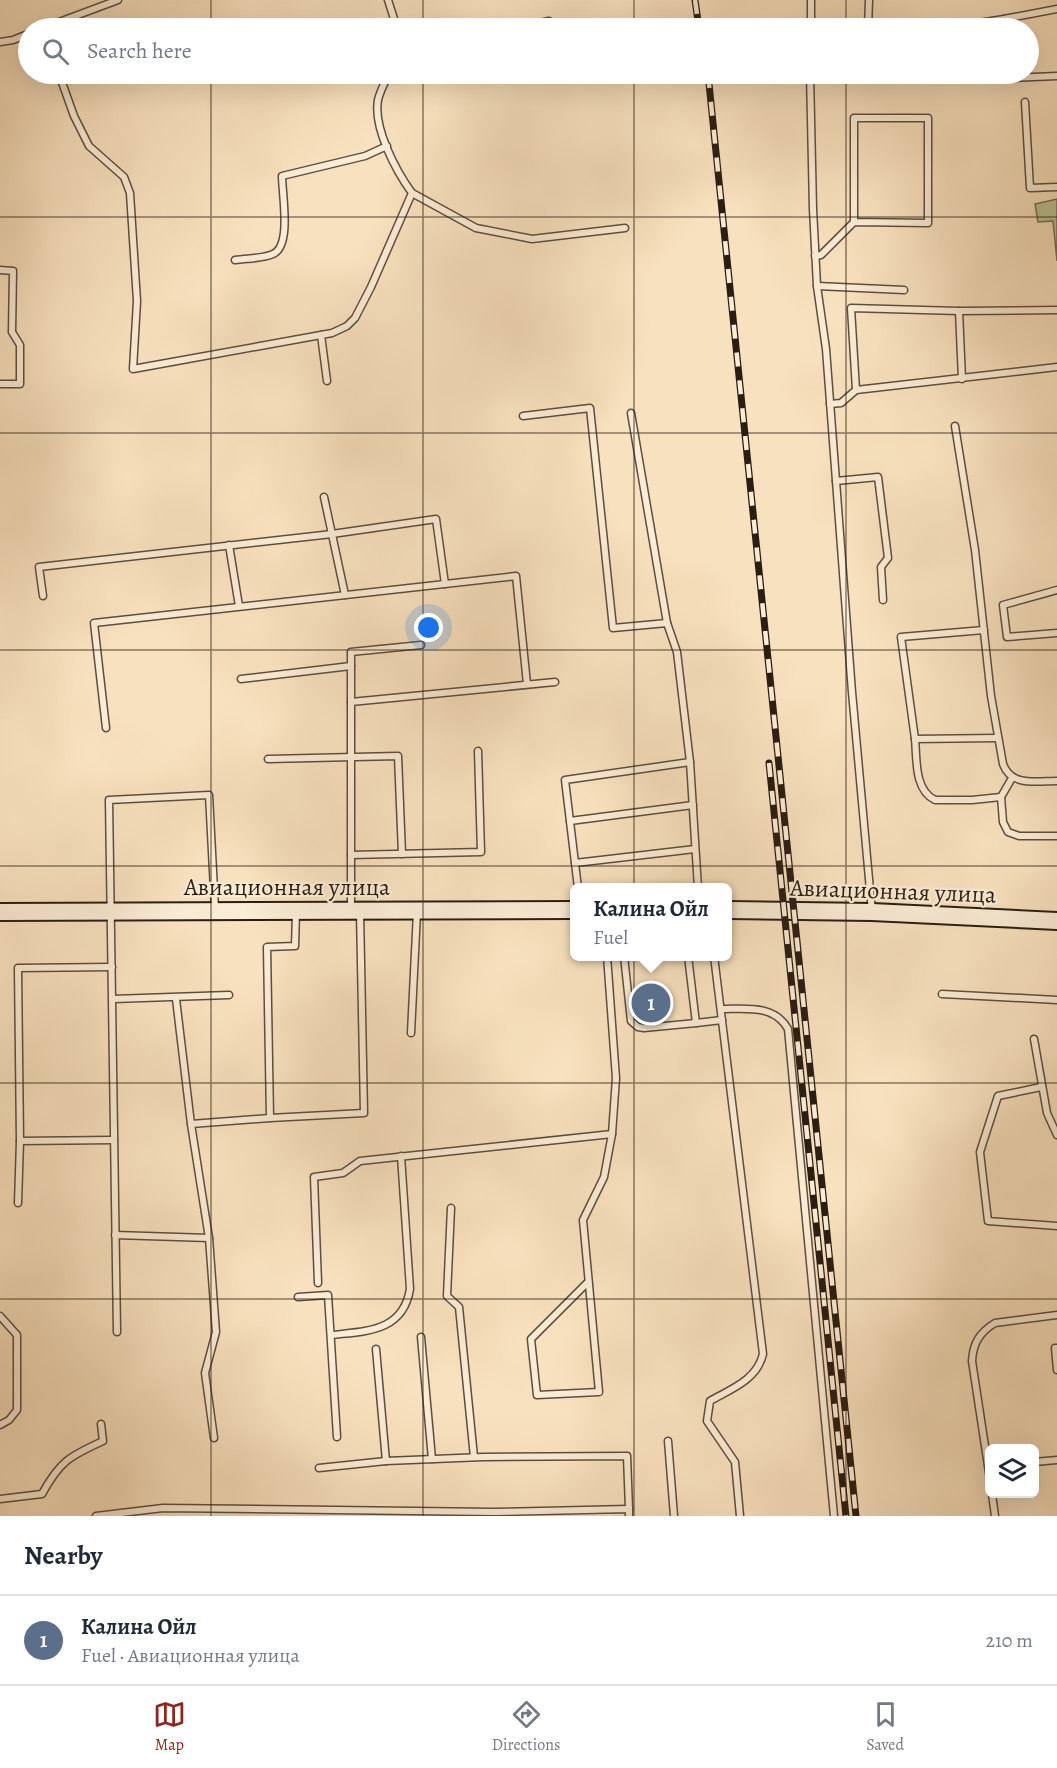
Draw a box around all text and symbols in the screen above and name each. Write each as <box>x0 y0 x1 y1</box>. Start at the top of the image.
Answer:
search box <box>18 18 1039 84</box>
icon: search <box>39 35 72 68</box>
text: Search here <box>87 36 192 66</box>
your location <box>414 613 443 642</box>
street label: Авиационная улица <box>183 871 390 903</box>
street label: Авиационная улица <box>788 871 997 911</box>
popup <box>570 883 732 961</box>
text: Калина Ойл <box>593 894 709 924</box>
text: Fuel <box>593 924 628 951</box>
pin: 1 <box>632 980 670 1026</box>
map controls <box>985 1444 1039 1498</box>
button: layers <box>985 1444 1039 1498</box>
text: Nearby <box>24 1538 103 1573</box>
text: Калина Ойл <box>81 1612 197 1642</box>
text: 1 <box>40 1627 47 1654</box>
text: 210 m <box>985 1627 1033 1654</box>
text: Fuel · Авиационная улица <box>81 1642 300 1669</box>
tab: Map <box>153 1698 186 1756</box>
tab: Directions <box>492 1698 560 1756</box>
tab: Saved <box>866 1698 904 1756</box>

